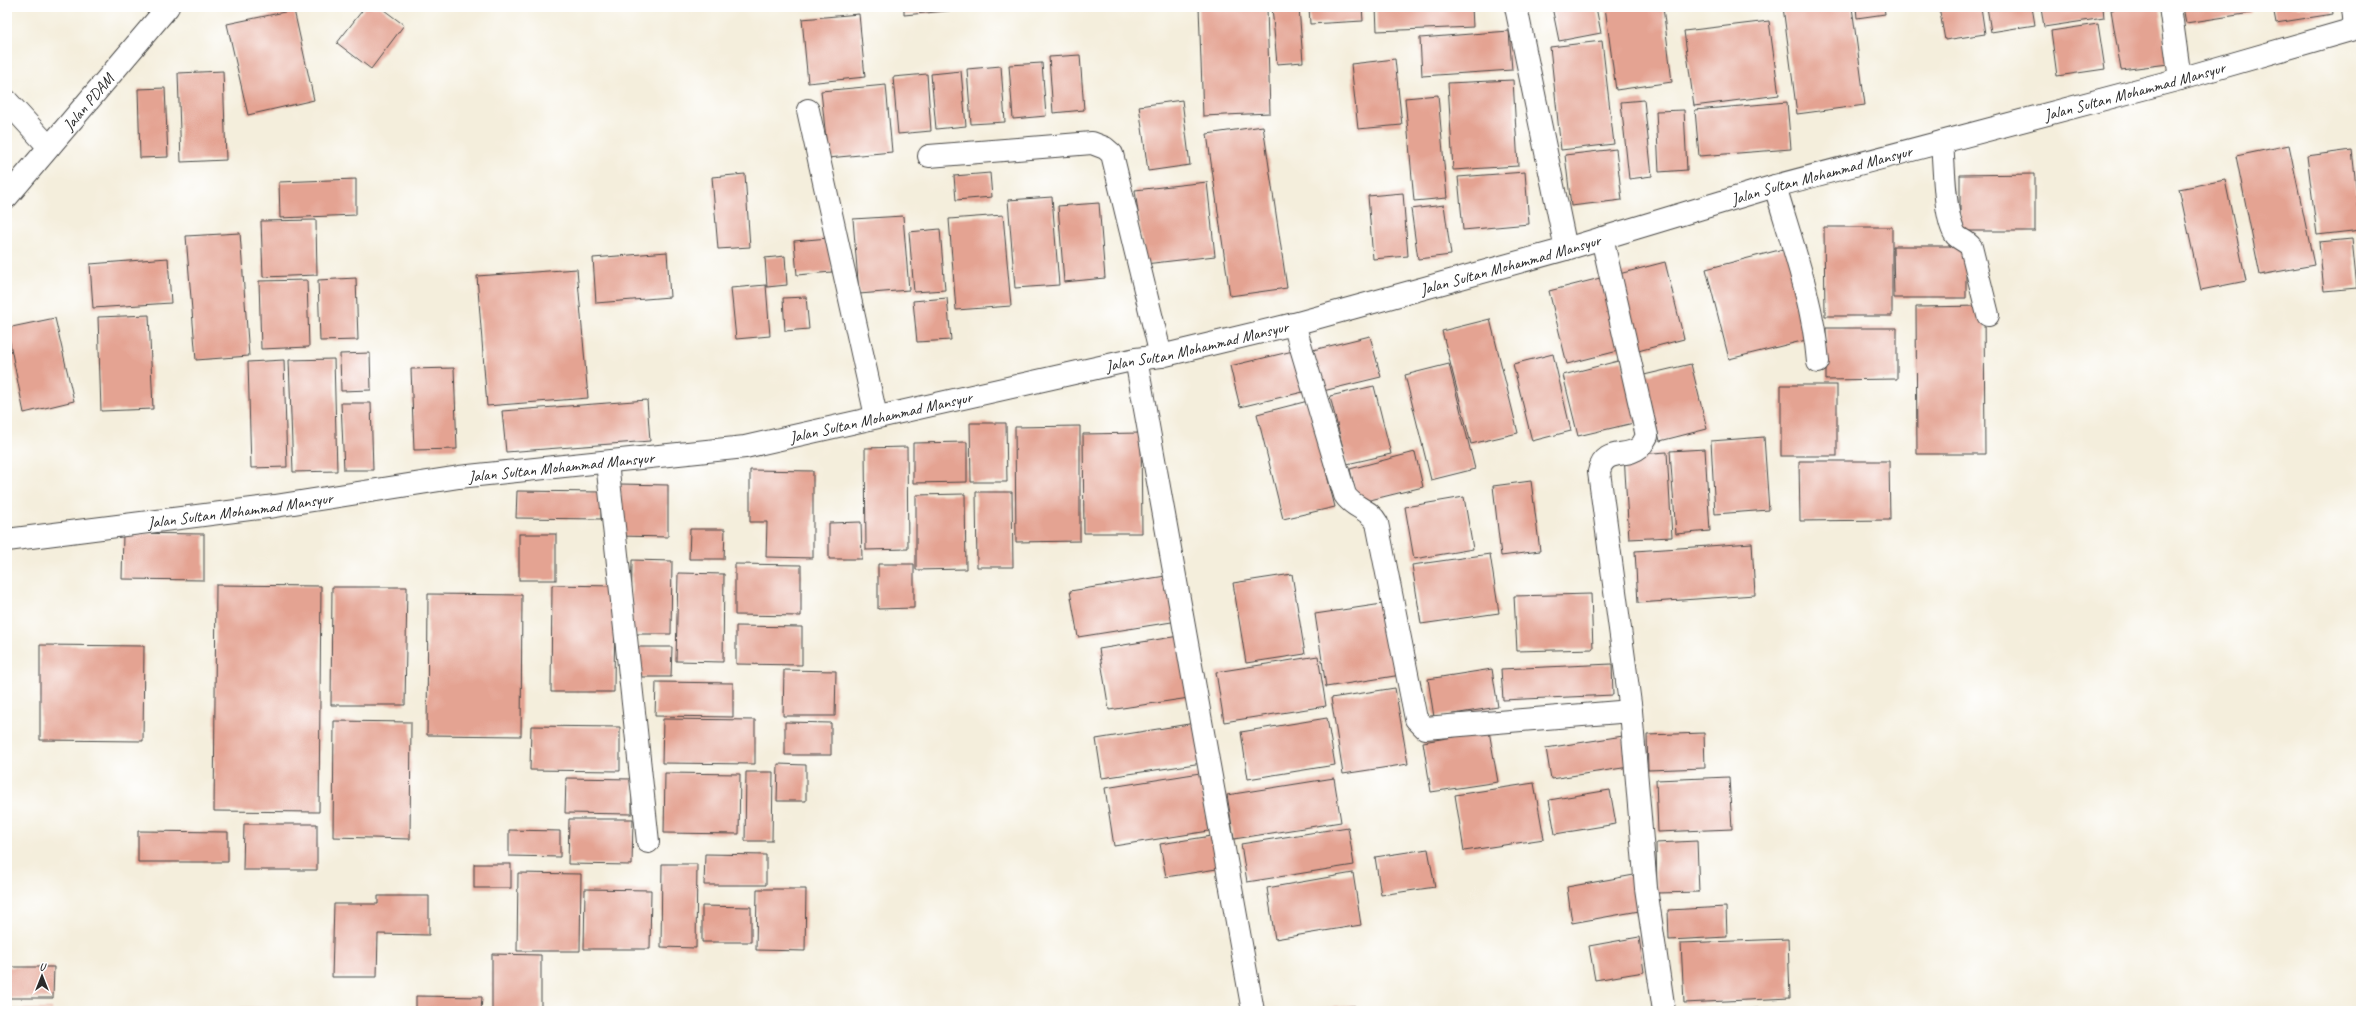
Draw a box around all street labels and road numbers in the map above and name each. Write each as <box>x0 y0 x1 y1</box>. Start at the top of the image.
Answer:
street label: Jalan Sultan Mohammad Mansyur <box>2041 57 2230 126</box>
street label: Jalan PDAM <box>58 69 119 136</box>
street label: Jalan Sultan Mohammad Mansyur <box>1728 141 1916 210</box>
street label: Jalan Sultan Mohammad Mansyur <box>1417 230 1605 300</box>
street label: Jalan Sultan Mohammad Mansyur <box>1103 316 1292 377</box>
street label: Jalan Sultan Mohammad Mansyur <box>787 387 976 448</box>
street label: Jalan Sultan Mohammad Mansyur <box>466 447 657 487</box>
street label: Jalan Sultan Mohammad Mansyur <box>145 488 336 533</box>

